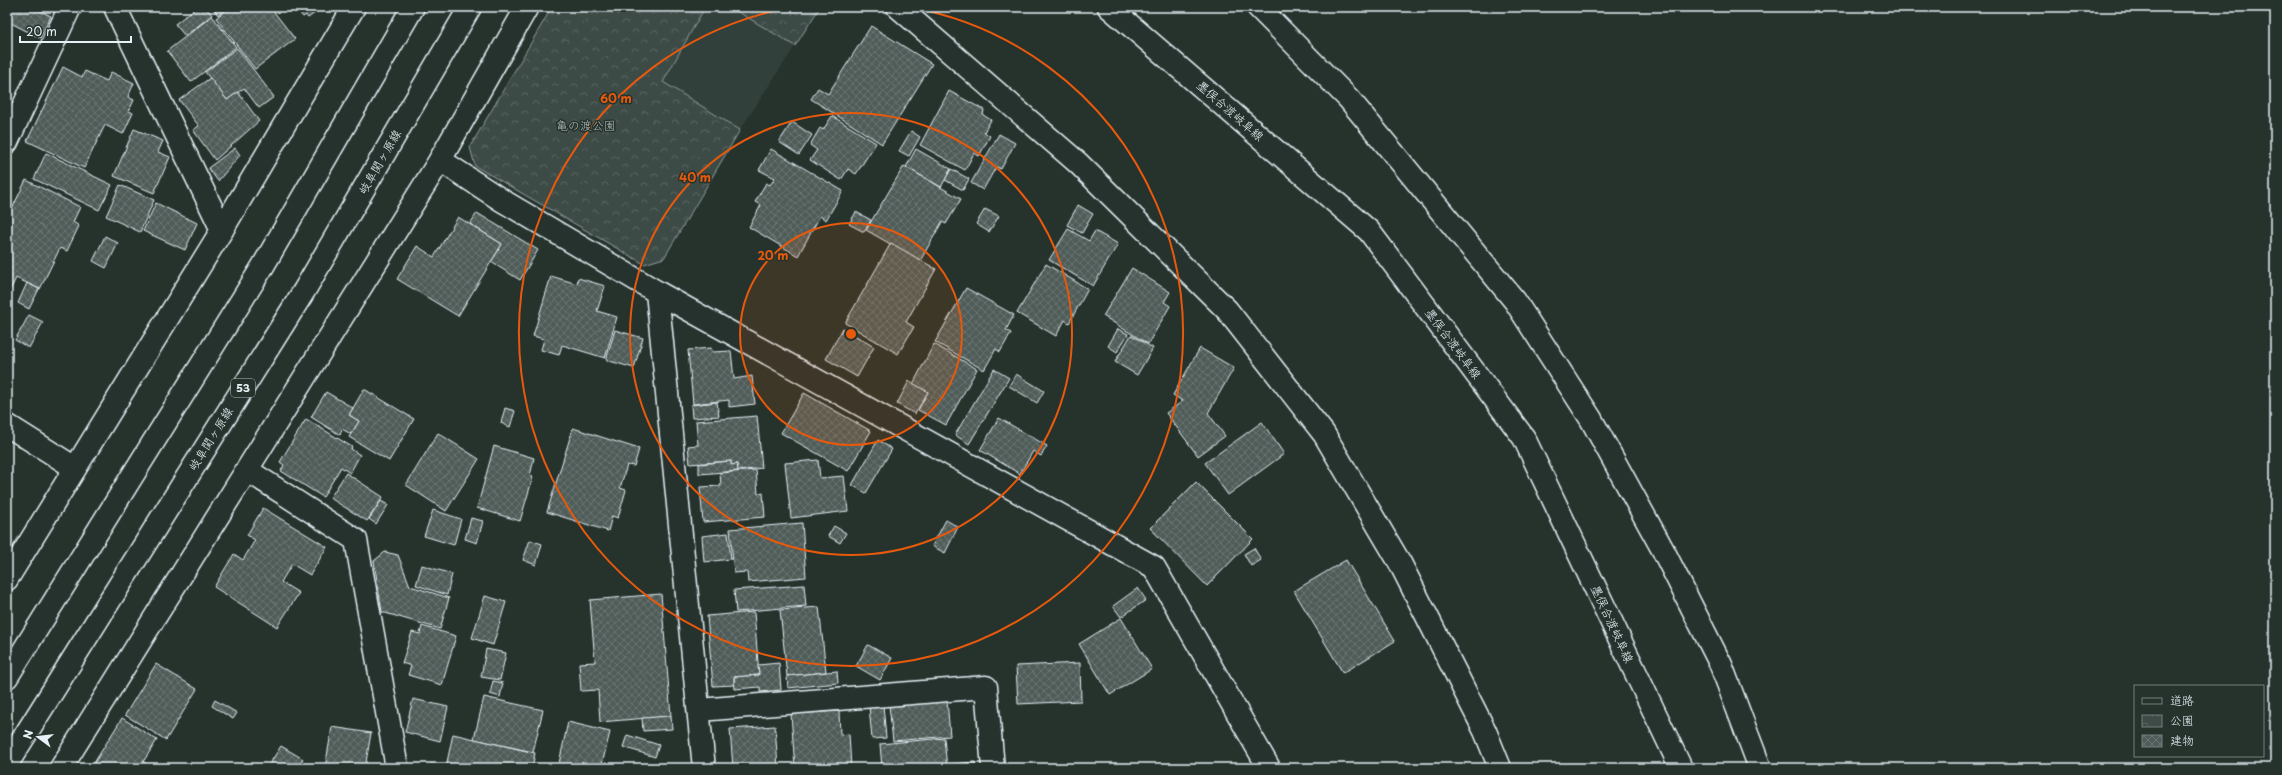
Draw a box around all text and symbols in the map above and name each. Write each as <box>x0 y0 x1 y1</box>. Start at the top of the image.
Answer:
scale bar <box>20 18 131 44</box>
text: 20 m <box>26 22 57 40</box>
street label: 墨俣合渡岐阜線 <box>1193 76 1268 145</box>
text: 60 m <box>600 89 632 107</box>
park label: 亀の渡公園 <box>556 116 616 134</box>
street label: 岐阜関ヶ原線 <box>353 126 405 197</box>
text: 40 m <box>679 168 711 186</box>
text: 20 m <box>757 246 789 264</box>
street label: 墨俣合渡岐阜線 <box>1421 304 1486 382</box>
centre of rings <box>844 327 858 341</box>
road number: 53 <box>231 379 255 397</box>
street label: 岐阜関ヶ原線 <box>183 403 237 474</box>
street label: 墨俣合渡岐阜線 <box>1587 582 1639 665</box>
legend <box>2134 685 2264 757</box>
text: 道路 <box>2170 691 2194 709</box>
text: 公園 <box>2170 711 2194 729</box>
north arrow <box>18 717 58 757</box>
text: N <box>19 728 37 741</box>
text: 建物 <box>2170 731 2194 749</box>

